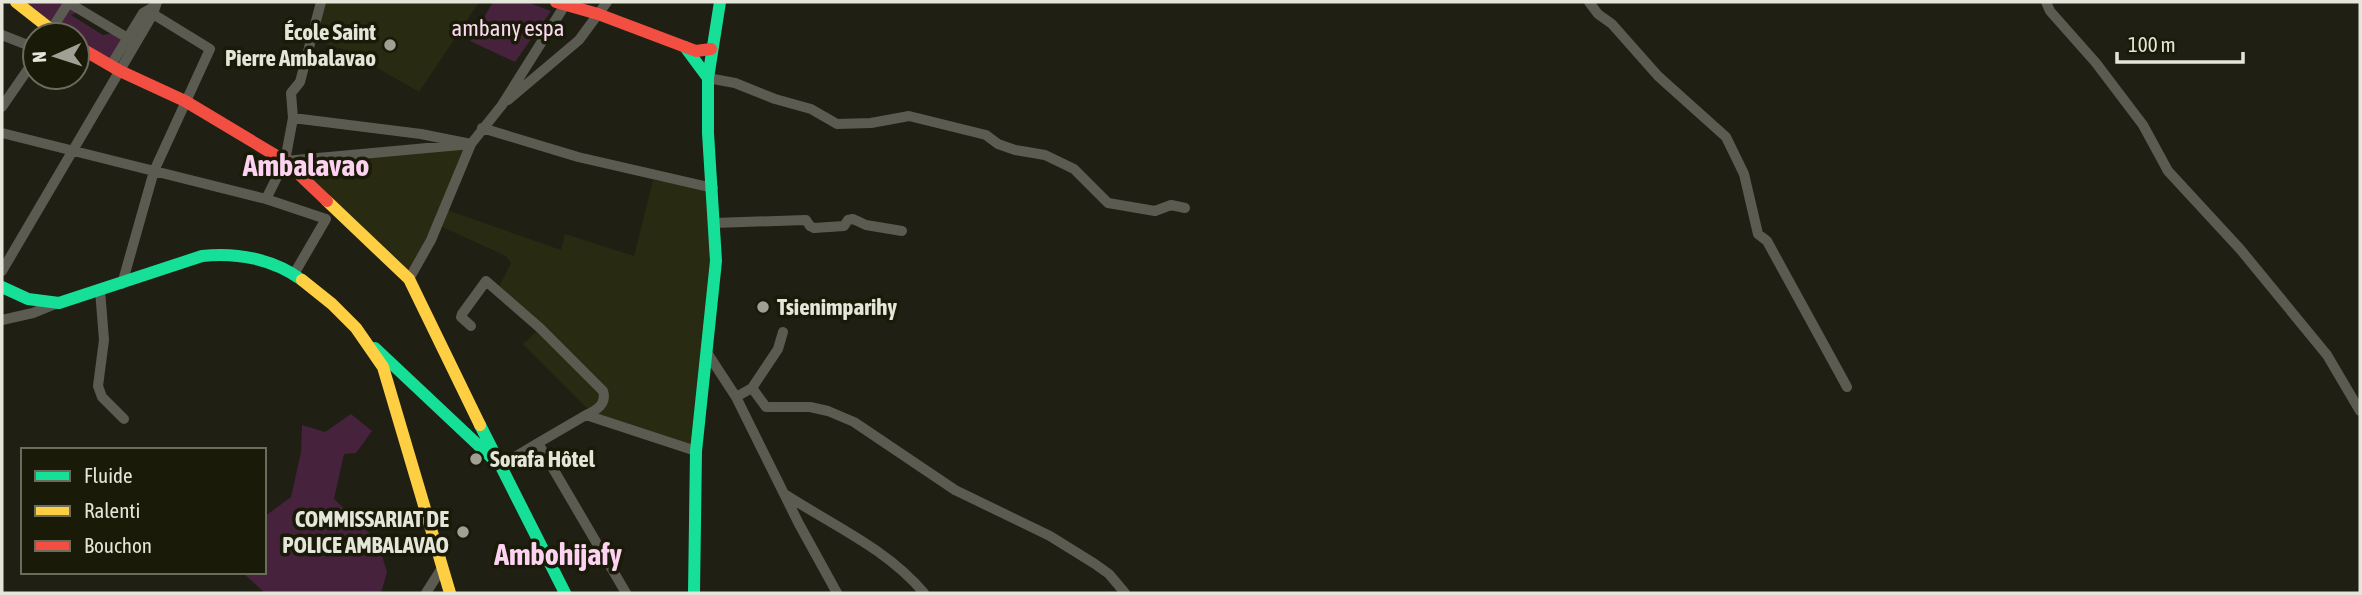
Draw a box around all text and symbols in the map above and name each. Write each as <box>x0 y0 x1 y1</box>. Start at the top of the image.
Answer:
park label: ambany espa <box>452 15 564 41</box>
place label: École Saint Pierre Ambalavao <box>225 19 376 71</box>
north arrow <box>21 21 91 91</box>
scale bar <box>2117 21 2243 65</box>
text: 100 m <box>2128 32 2176 56</box>
marker: École Saint Pierre Ambalavao <box>382 37 398 53</box>
text: N <box>28 51 50 63</box>
district label: Ambalavao <box>242 148 369 182</box>
place label: Tsienimparihy <box>777 294 897 320</box>
marker: Tsienimparihy <box>755 299 771 315</box>
place label: Sorafa Hôtel <box>490 446 596 472</box>
legend <box>21 448 266 574</box>
marker: Sorafa Hôtel <box>468 451 484 467</box>
text: Fluide <box>84 463 133 487</box>
text: Ralenti <box>84 498 140 522</box>
place label: COMMISSARIAT DE POLICE AMBALAVAO <box>282 506 449 558</box>
marker: COMMISSARIAT DE POLICE AMBALAVAO <box>455 524 471 540</box>
text: Bouchon <box>84 533 152 557</box>
district label: Ambohijafy <box>493 537 622 571</box>

